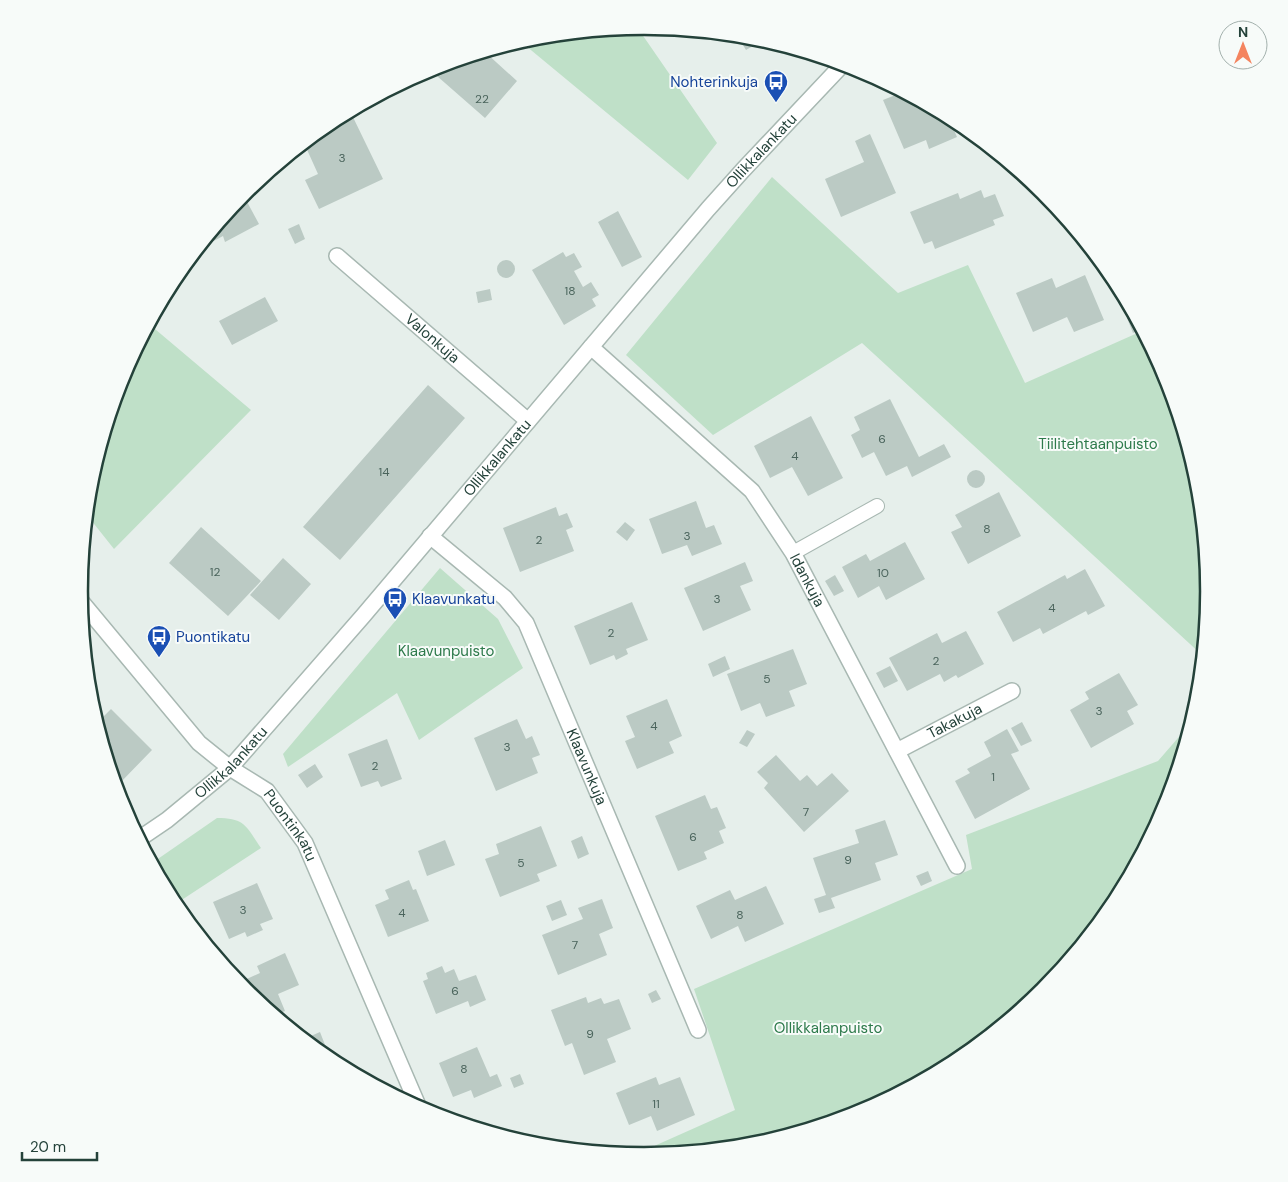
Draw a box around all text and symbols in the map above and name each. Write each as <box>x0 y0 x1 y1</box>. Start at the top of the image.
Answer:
north arrow <box>1218 20 1268 70</box>
text: N <box>1238 23 1248 41</box>
bus stop icon: Nohterinkuja <box>763 69 789 103</box>
place label: Nohterinkuja <box>670 72 758 92</box>
house number: 22 <box>475 91 489 107</box>
street label: Ollikkalankatu <box>721 109 801 192</box>
house number: 3 <box>338 150 346 166</box>
house number: 18 <box>564 283 576 299</box>
street label: Valonkuja <box>401 309 464 368</box>
street label: Ollikkalankatu <box>459 415 536 501</box>
house number: 6 <box>878 431 886 447</box>
park label: Tiilitehtaanpuisto <box>1038 434 1158 454</box>
house number: 4 <box>791 448 799 464</box>
house number: 14 <box>378 464 390 480</box>
house number: 8 <box>983 521 991 537</box>
house number: 3 <box>683 528 691 544</box>
house number: 2 <box>536 532 543 548</box>
street label: Idankuja <box>785 550 829 610</box>
house number: 12 <box>210 564 220 580</box>
house number: 10 <box>877 565 889 581</box>
bus stop icon: Klaavunkatu <box>382 586 408 620</box>
place label: Klaavunkatu <box>412 589 495 609</box>
house number: 3 <box>713 591 721 607</box>
house number: 4 <box>1048 600 1056 616</box>
bus stop icon: Puontikatu <box>146 624 172 658</box>
house number: 2 <box>608 625 615 641</box>
place label: Puontikatu <box>176 627 250 647</box>
park label: Klaavunpuisto <box>398 641 494 661</box>
house number: 2 <box>933 653 940 669</box>
house number: 5 <box>763 671 771 687</box>
street label: Takakuja <box>924 698 985 743</box>
house number: 3 <box>1095 703 1103 719</box>
house number: 4 <box>650 718 658 734</box>
street label: Ollikkalankatu <box>190 722 272 803</box>
street label: Klaavunkuja <box>562 725 612 808</box>
house number: 3 <box>503 739 511 755</box>
house number: 2 <box>372 758 379 774</box>
house number: 1 <box>991 769 995 785</box>
street label: Puontinkatu <box>259 785 322 864</box>
house number: 7 <box>803 804 809 820</box>
house number: 6 <box>689 829 697 845</box>
house number: 9 <box>844 852 852 868</box>
house number: 5 <box>517 855 525 871</box>
house number: 3 <box>239 902 247 918</box>
house number: 4 <box>398 905 406 921</box>
house number: 8 <box>736 907 744 923</box>
house number: 7 <box>572 937 578 953</box>
house number: 6 <box>451 983 459 999</box>
park label: Ollikkalanpuisto <box>774 1018 882 1038</box>
house number: 9 <box>586 1026 594 1042</box>
house number: 8 <box>460 1061 468 1077</box>
house number: 11 <box>652 1096 660 1112</box>
scale bar <box>22 1130 98 1162</box>
text: 20 m <box>30 1137 66 1157</box>

